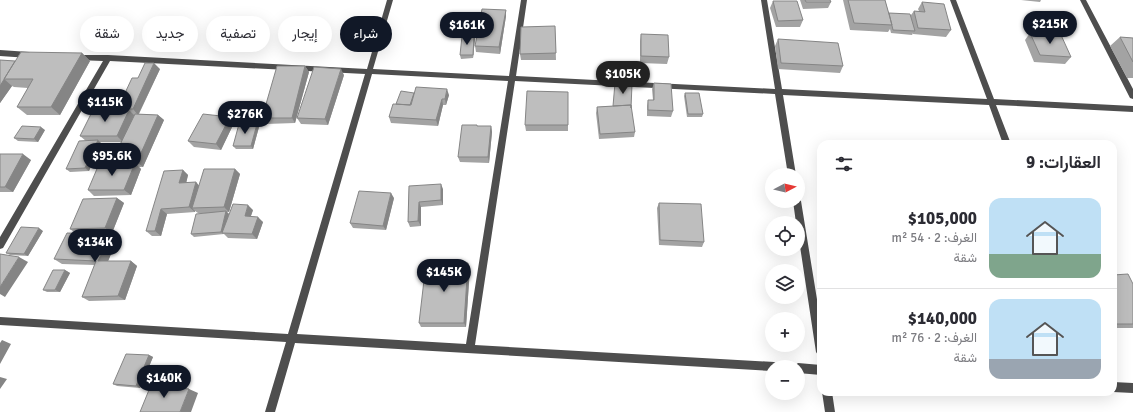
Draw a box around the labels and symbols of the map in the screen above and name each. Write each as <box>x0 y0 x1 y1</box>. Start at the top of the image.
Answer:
pin: $215K <box>1022 11 1078 45</box>
pin: $161K <box>439 12 495 46</box>
pin: $105K <box>595 61 651 95</box>
pin: $115K <box>77 89 133 123</box>
pin: $276K <box>217 101 273 135</box>
pin: $95.6K <box>79 143 145 177</box>
north arrow <box>765 168 805 208</box>
pin: $134K <box>67 229 123 263</box>
pin: $145K <box>416 259 472 293</box>
pin: $140K <box>136 365 192 399</box>

